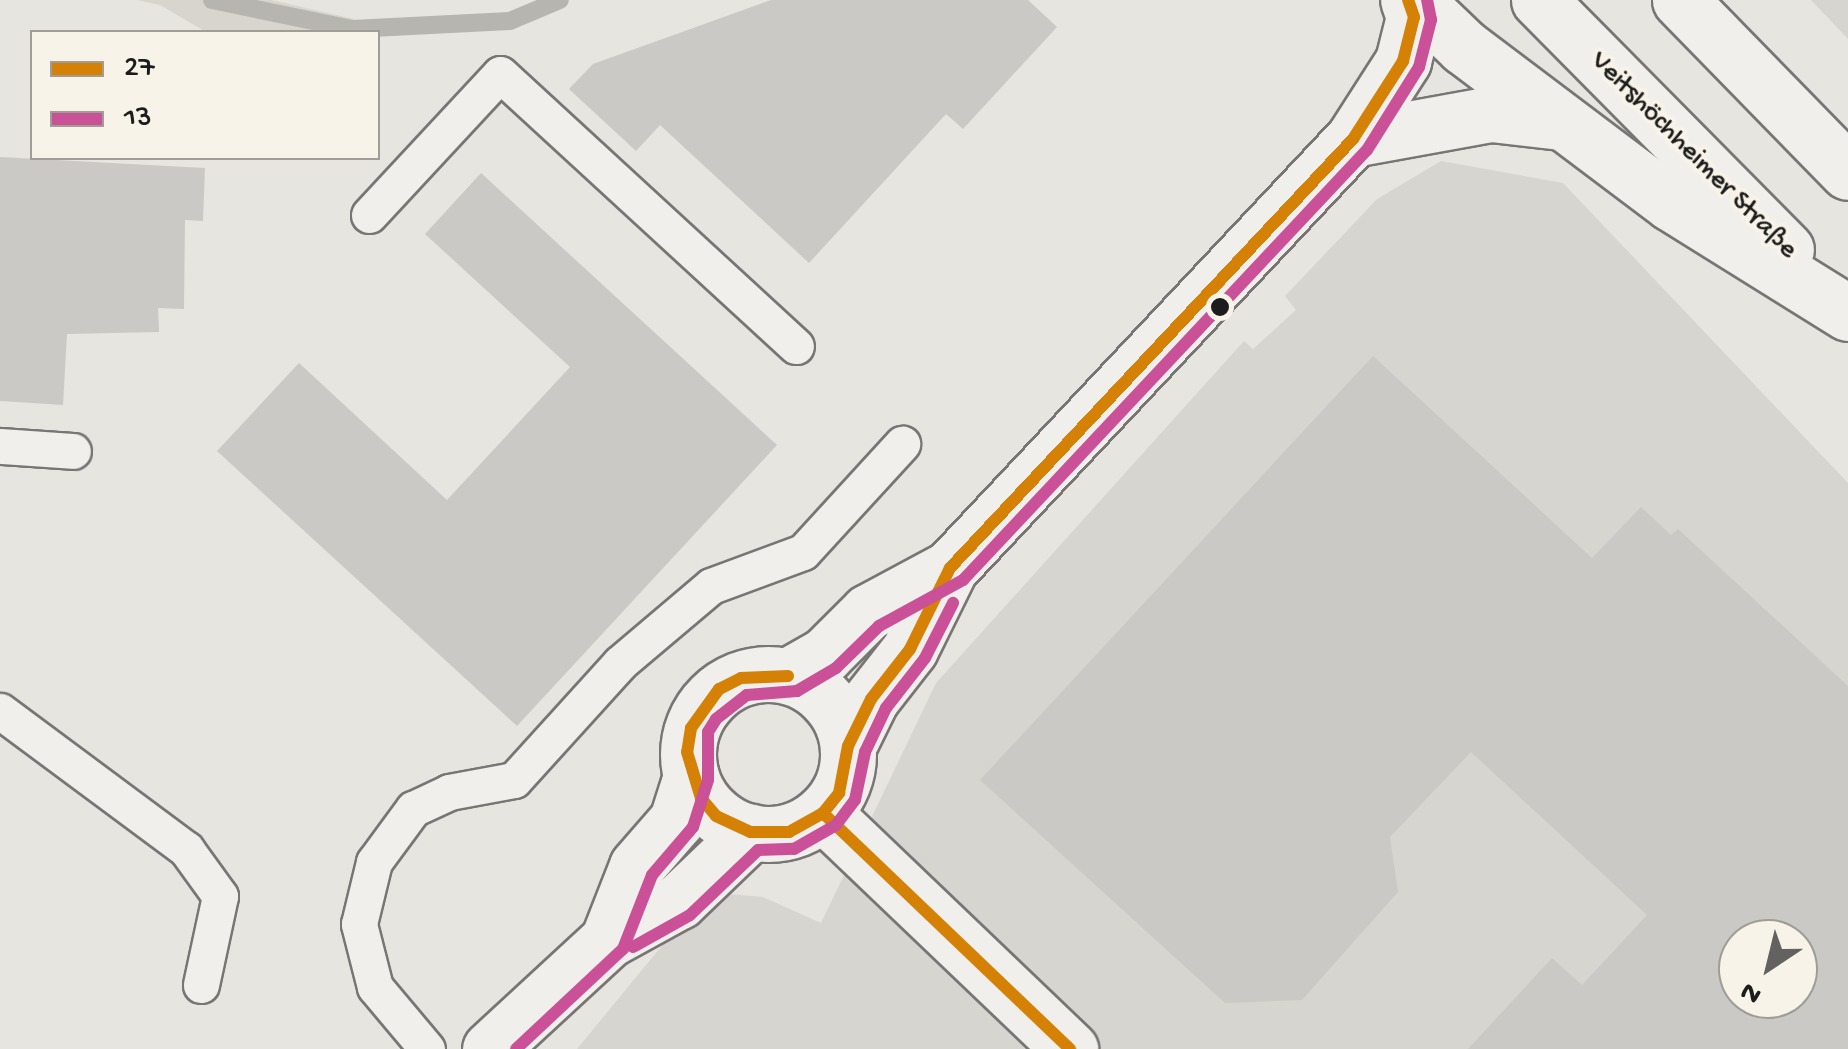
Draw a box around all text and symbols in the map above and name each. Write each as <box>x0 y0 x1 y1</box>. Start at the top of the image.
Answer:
legend <box>30 30 380 160</box>
street label: Veitshöchheimer Straße <box>1582 45 1804 267</box>
text: 27 <box>124 52 154 87</box>
text: 13 <box>124 102 152 137</box>
unlabelled marker <box>1210 297 1230 317</box>
north arrow <box>1718 919 1818 1019</box>
text: N <box>1735 974 1769 1011</box>

